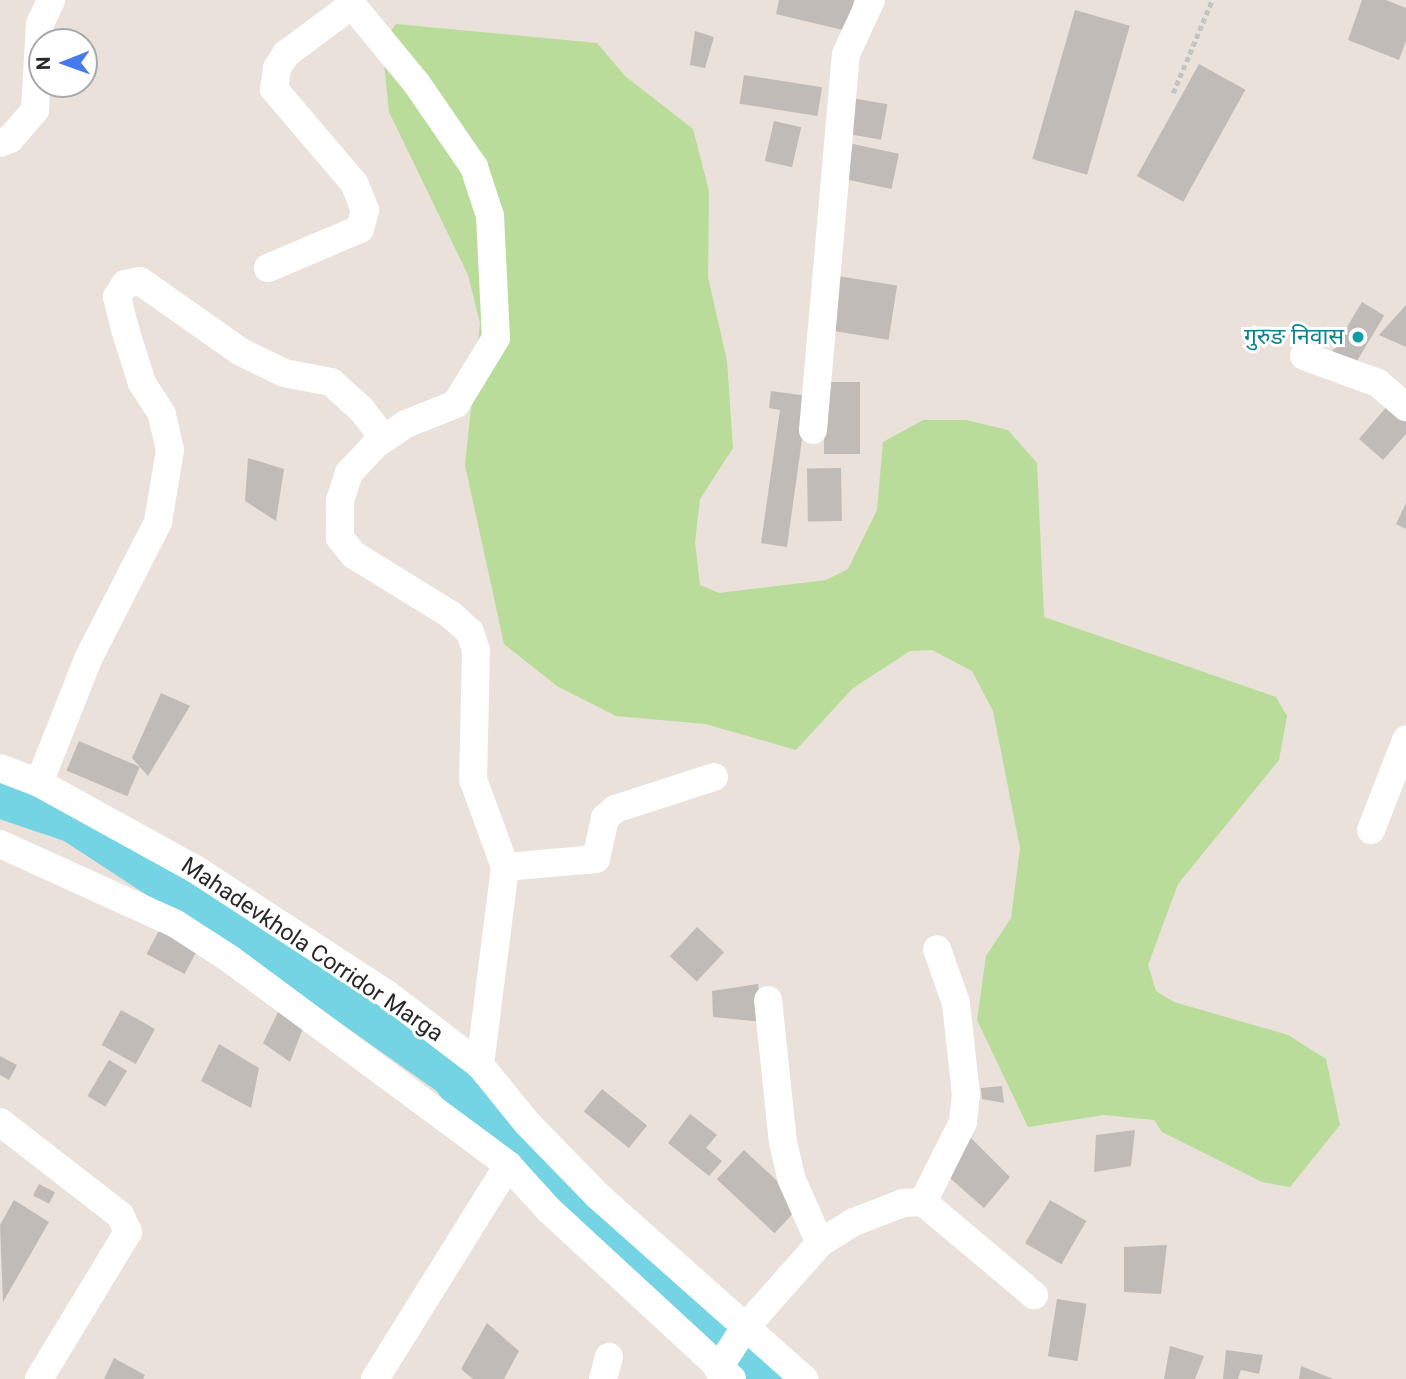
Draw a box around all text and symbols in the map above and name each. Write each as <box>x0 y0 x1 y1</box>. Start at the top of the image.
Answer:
north arrow <box>28 28 98 98</box>
text: N <box>32 56 55 70</box>
place label: गुरुङ निवास <box>1244 323 1344 351</box>
marker: गुरुङ निवास <box>1350 329 1366 345</box>
street label: Mahadevkhola Corridor Marga <box>176 852 448 1048</box>

